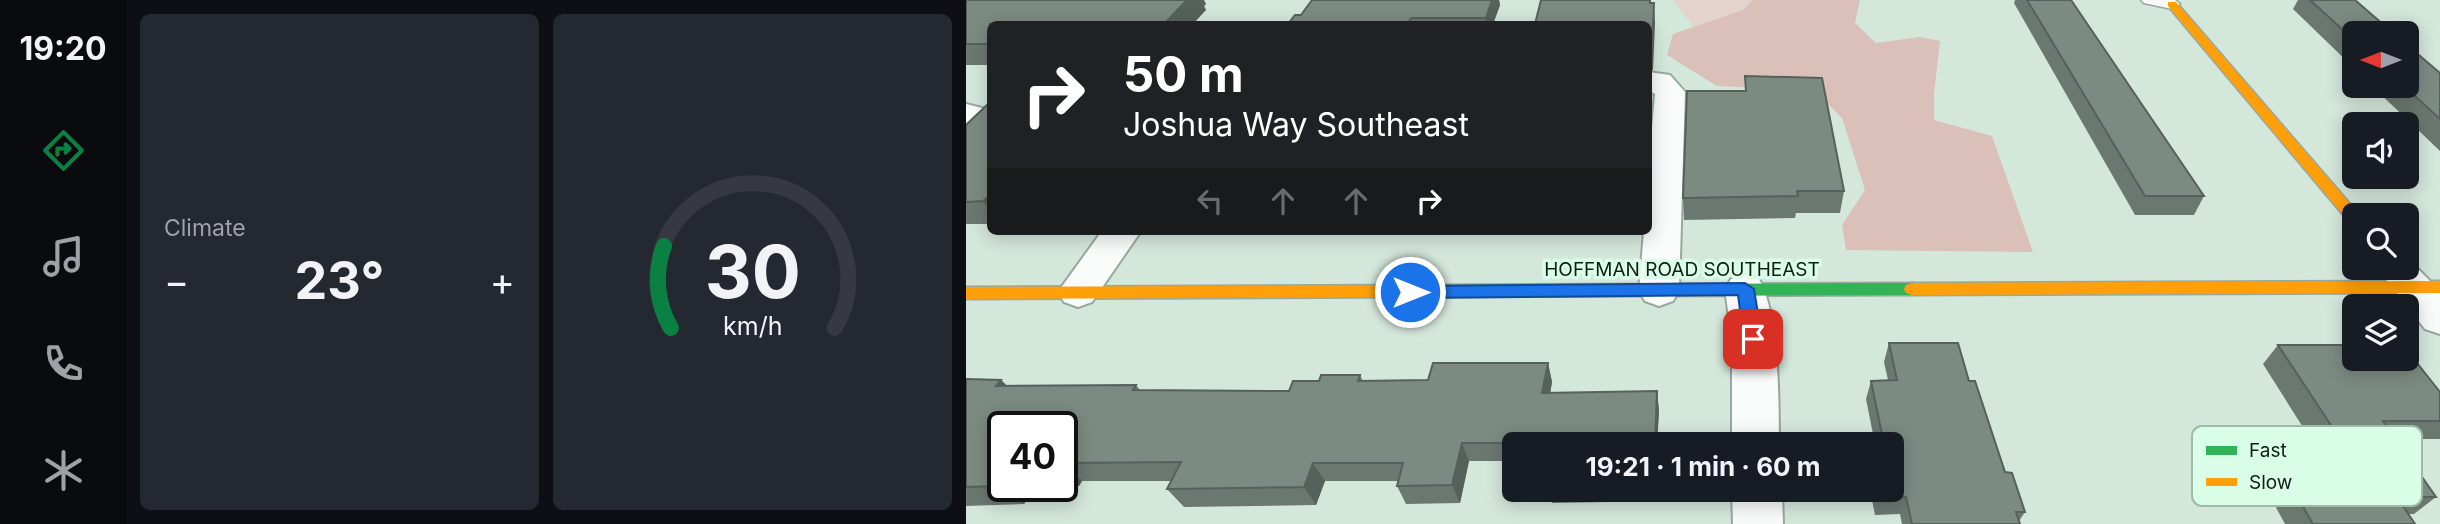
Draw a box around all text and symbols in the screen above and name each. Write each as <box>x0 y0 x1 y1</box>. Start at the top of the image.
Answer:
north arrow <box>2342 21 2418 98</box>
map controls <box>2342 21 2419 371</box>
text: 19:20 <box>20 29 107 68</box>
text: 50 m <box>1123 45 1244 104</box>
icon: right <box>1008 49 1099 140</box>
text: Joshua Way Southeast <box>1123 105 1469 144</box>
button: sound <box>2342 112 2419 189</box>
icon: directions <box>39 126 88 175</box>
icon: left <box>1191 182 1229 220</box>
icon: ahead <box>1264 182 1302 220</box>
icon: ahead <box>1337 182 1375 220</box>
icon: right <box>1410 182 1448 220</box>
button: search <box>2342 203 2419 280</box>
text: Climate <box>164 214 246 242</box>
text: 30 <box>704 227 801 316</box>
icon: music <box>39 232 88 281</box>
text: 23° <box>295 249 384 312</box>
position arrow <box>1373 255 1447 329</box>
text: − <box>164 258 189 304</box>
text: + <box>490 258 515 304</box>
street label: HOFFMAN ROAD SOUTHEAST <box>1544 258 1820 281</box>
button: layers <box>2342 294 2419 371</box>
pin <box>1723 309 1783 369</box>
text: km/h <box>723 311 782 341</box>
icon: arrive <box>1734 320 1772 358</box>
icon: phone <box>39 339 88 388</box>
speed limit sign: 40 <box>987 411 1078 502</box>
legend <box>2192 426 2422 506</box>
text: Fast <box>2249 439 2287 462</box>
icon: climate <box>39 446 88 495</box>
text: 19:21 · 1 min · 60 m <box>1586 451 1821 482</box>
text: Slow <box>2249 471 2292 494</box>

